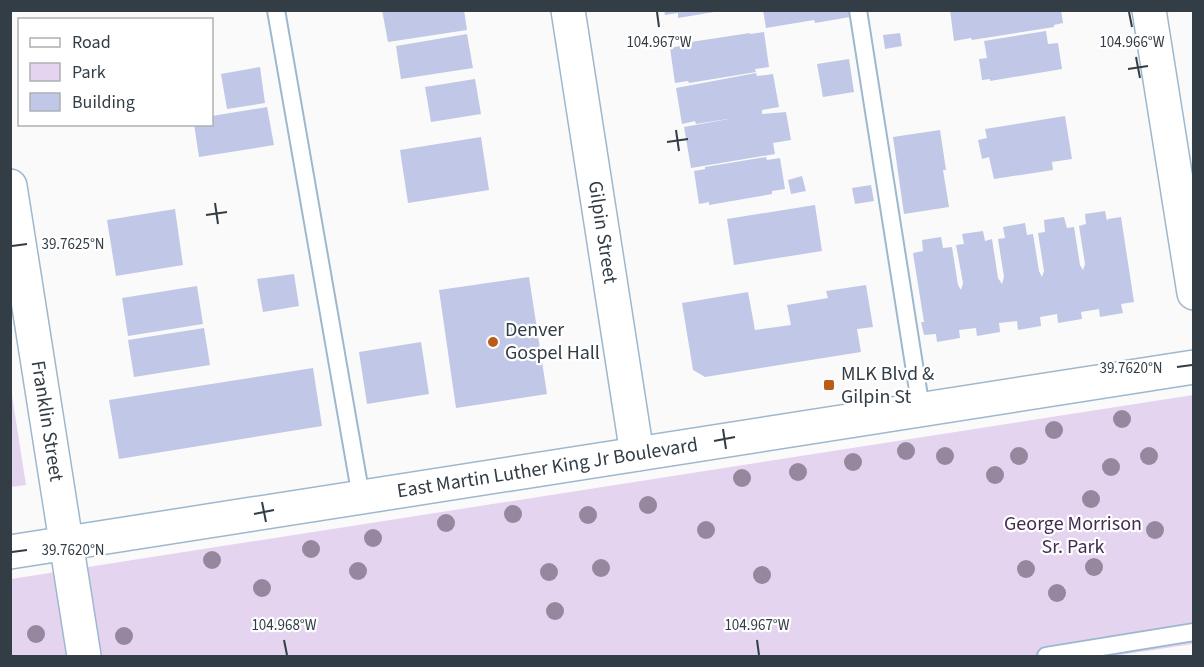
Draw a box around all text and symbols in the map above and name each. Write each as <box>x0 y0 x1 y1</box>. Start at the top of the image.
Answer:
legend <box>18 18 213 126</box>
text: Road <box>72 30 111 55</box>
text: 104.967°W <box>626 32 692 53</box>
text: 104.966°W <box>1099 32 1165 53</box>
text: Park <box>72 60 106 85</box>
text: Building <box>72 90 135 115</box>
street label: Gilpin Street <box>581 179 624 286</box>
text: 39.7625°N <box>41 234 105 255</box>
place label: Denver Gospel Hall <box>505 316 600 367</box>
marker: Denver Gospel Hall <box>486 335 500 349</box>
text: 39.7620°N <box>1099 358 1163 379</box>
street label: Franklin Street <box>24 359 70 484</box>
place label: MLK Blvd & Gilpin St <box>841 360 934 411</box>
marker: MLK Blvd & Gilpin St <box>822 378 836 392</box>
street label: East Martin Luther King Jr Boulevard <box>395 431 700 505</box>
park label: George Morrison Sr. Park <box>1004 510 1142 561</box>
text: 39.7620°N <box>41 540 105 561</box>
text: 104.968°W <box>251 615 317 636</box>
text: 104.967°W <box>724 615 790 636</box>

